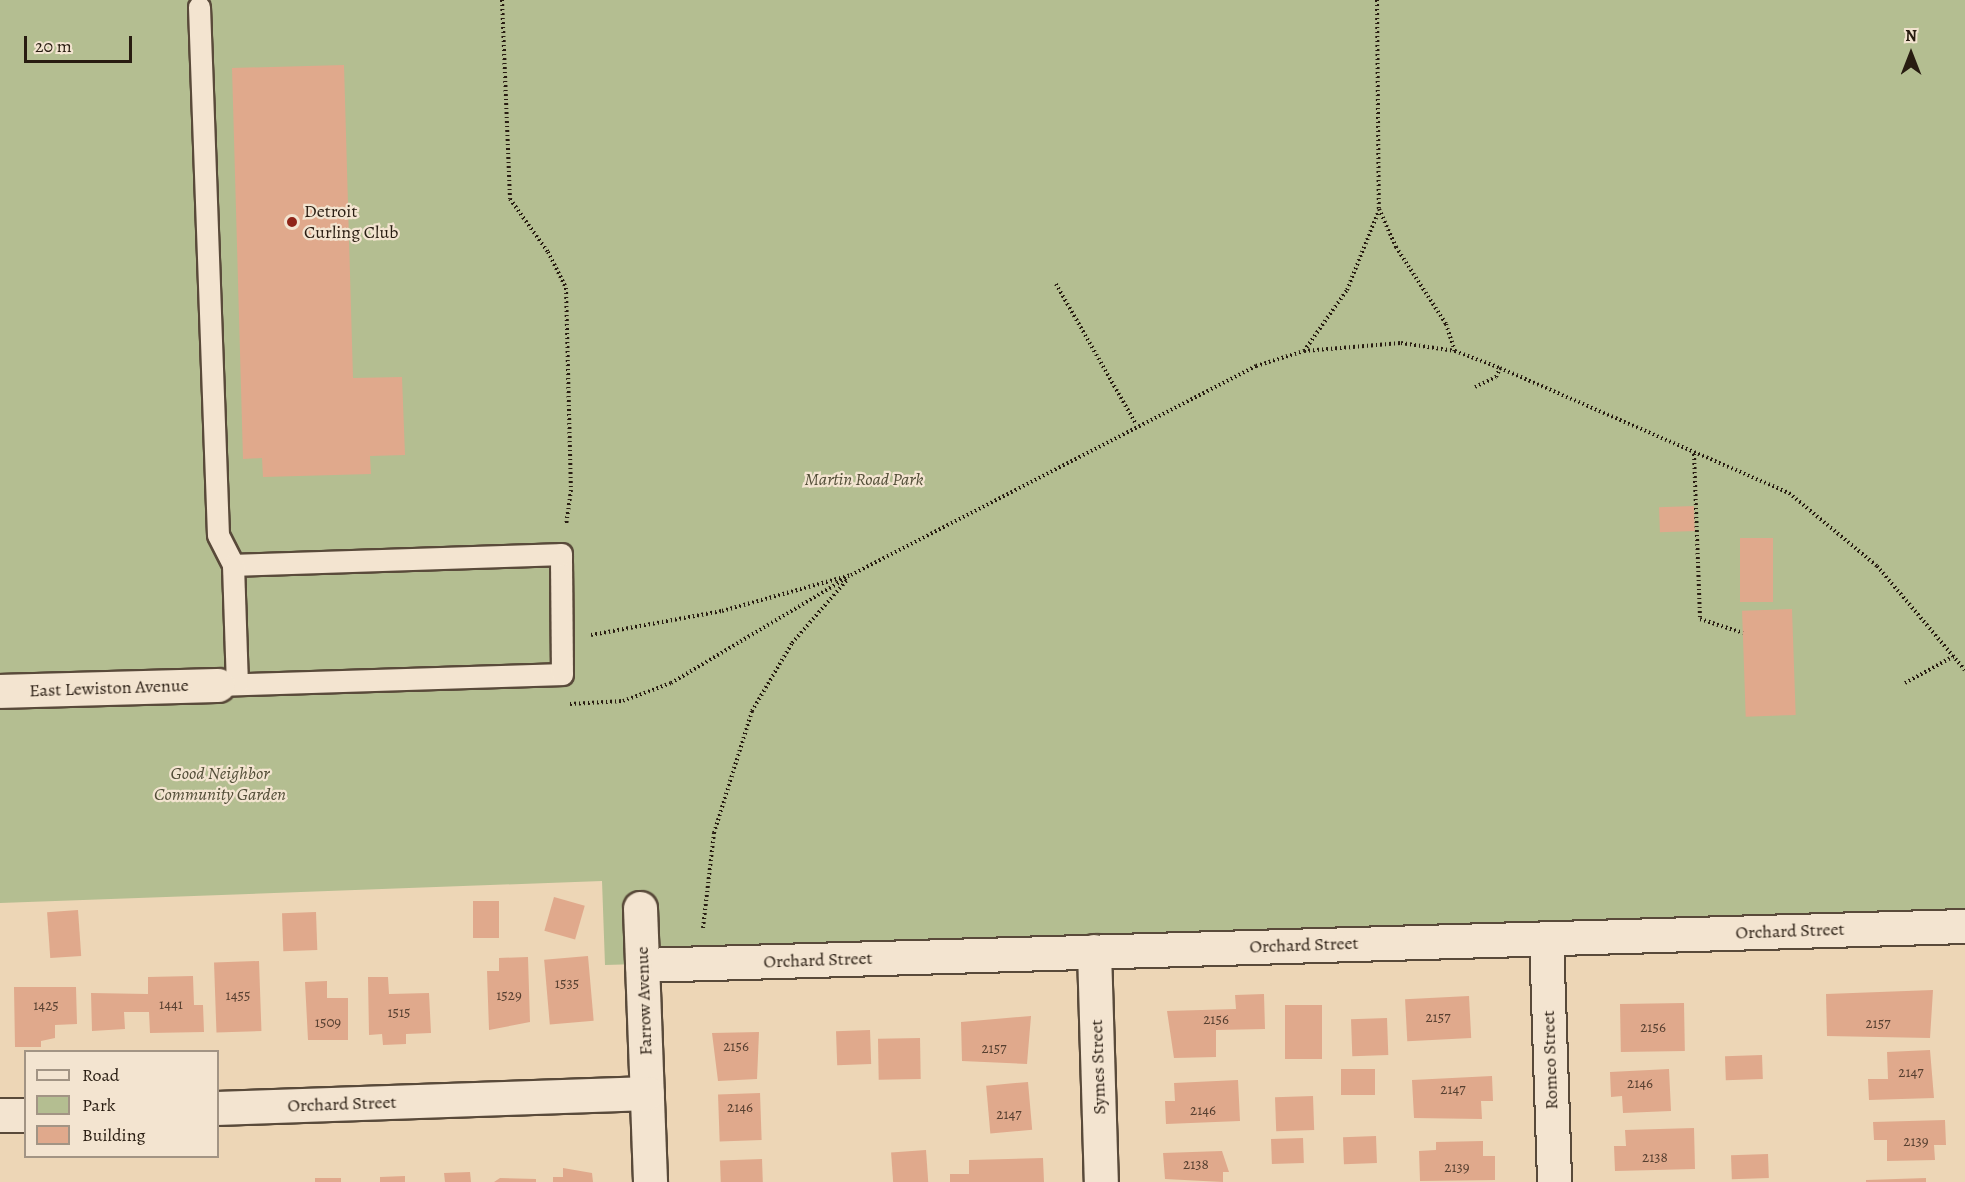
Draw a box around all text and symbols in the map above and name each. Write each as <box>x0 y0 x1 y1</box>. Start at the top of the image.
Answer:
scale bar <box>27 24 135 62</box>
north arrow <box>1881 24 1941 84</box>
text: N <box>1905 25 1917 47</box>
text: 20 m <box>35 34 72 58</box>
place label: Detroit Curling Club <box>304 201 398 244</box>
marker: Detroit Curling Club <box>285 215 299 229</box>
park label: Martin Road Park <box>805 468 923 490</box>
street label: East Lewiston Avenue <box>29 674 189 702</box>
park label: Good Neighbor Community Garden <box>154 763 286 806</box>
street label: Orchard Street <box>1735 918 1845 944</box>
street label: Orchard Street <box>1249 932 1359 958</box>
street label: Farrow Avenue <box>631 946 657 1056</box>
street label: Orchard Street <box>763 947 873 973</box>
house number: 1535 <box>555 975 579 993</box>
house number: 1455 <box>226 987 250 1005</box>
house number: 1529 <box>496 987 522 1005</box>
house number: 1441 <box>159 996 183 1014</box>
house number: 1425 <box>33 997 59 1015</box>
house number: 1515 <box>387 1004 411 1022</box>
house number: 2157 <box>1425 1009 1451 1027</box>
street label: Romeo Street <box>1537 1010 1563 1110</box>
house number: 2156 <box>1203 1011 1229 1029</box>
house number: 1509 <box>315 1014 341 1032</box>
house number: 2157 <box>1865 1015 1891 1033</box>
street label: Symes Street <box>1086 1019 1110 1115</box>
house number: 2156 <box>1640 1019 1666 1037</box>
house number: 2156 <box>723 1038 749 1056</box>
house number: 2157 <box>981 1040 1007 1058</box>
legend <box>24 1050 219 1158</box>
text: Road <box>82 1063 119 1087</box>
house number: 2147 <box>1898 1064 1924 1082</box>
house number: 2146 <box>1627 1075 1653 1093</box>
house number: 2147 <box>1440 1081 1466 1099</box>
street label: Orchard Street <box>287 1091 397 1117</box>
text: Park <box>82 1093 116 1117</box>
house number: 2146 <box>727 1099 753 1117</box>
house number: 2146 <box>1190 1102 1216 1120</box>
house number: 2147 <box>996 1106 1022 1124</box>
text: Building <box>82 1123 146 1147</box>
house number: 2139 <box>1903 1133 1929 1151</box>
house number: 2138 <box>1642 1149 1668 1167</box>
house number: 2138 <box>1183 1156 1209 1174</box>
house number: 2139 <box>1444 1159 1470 1177</box>

